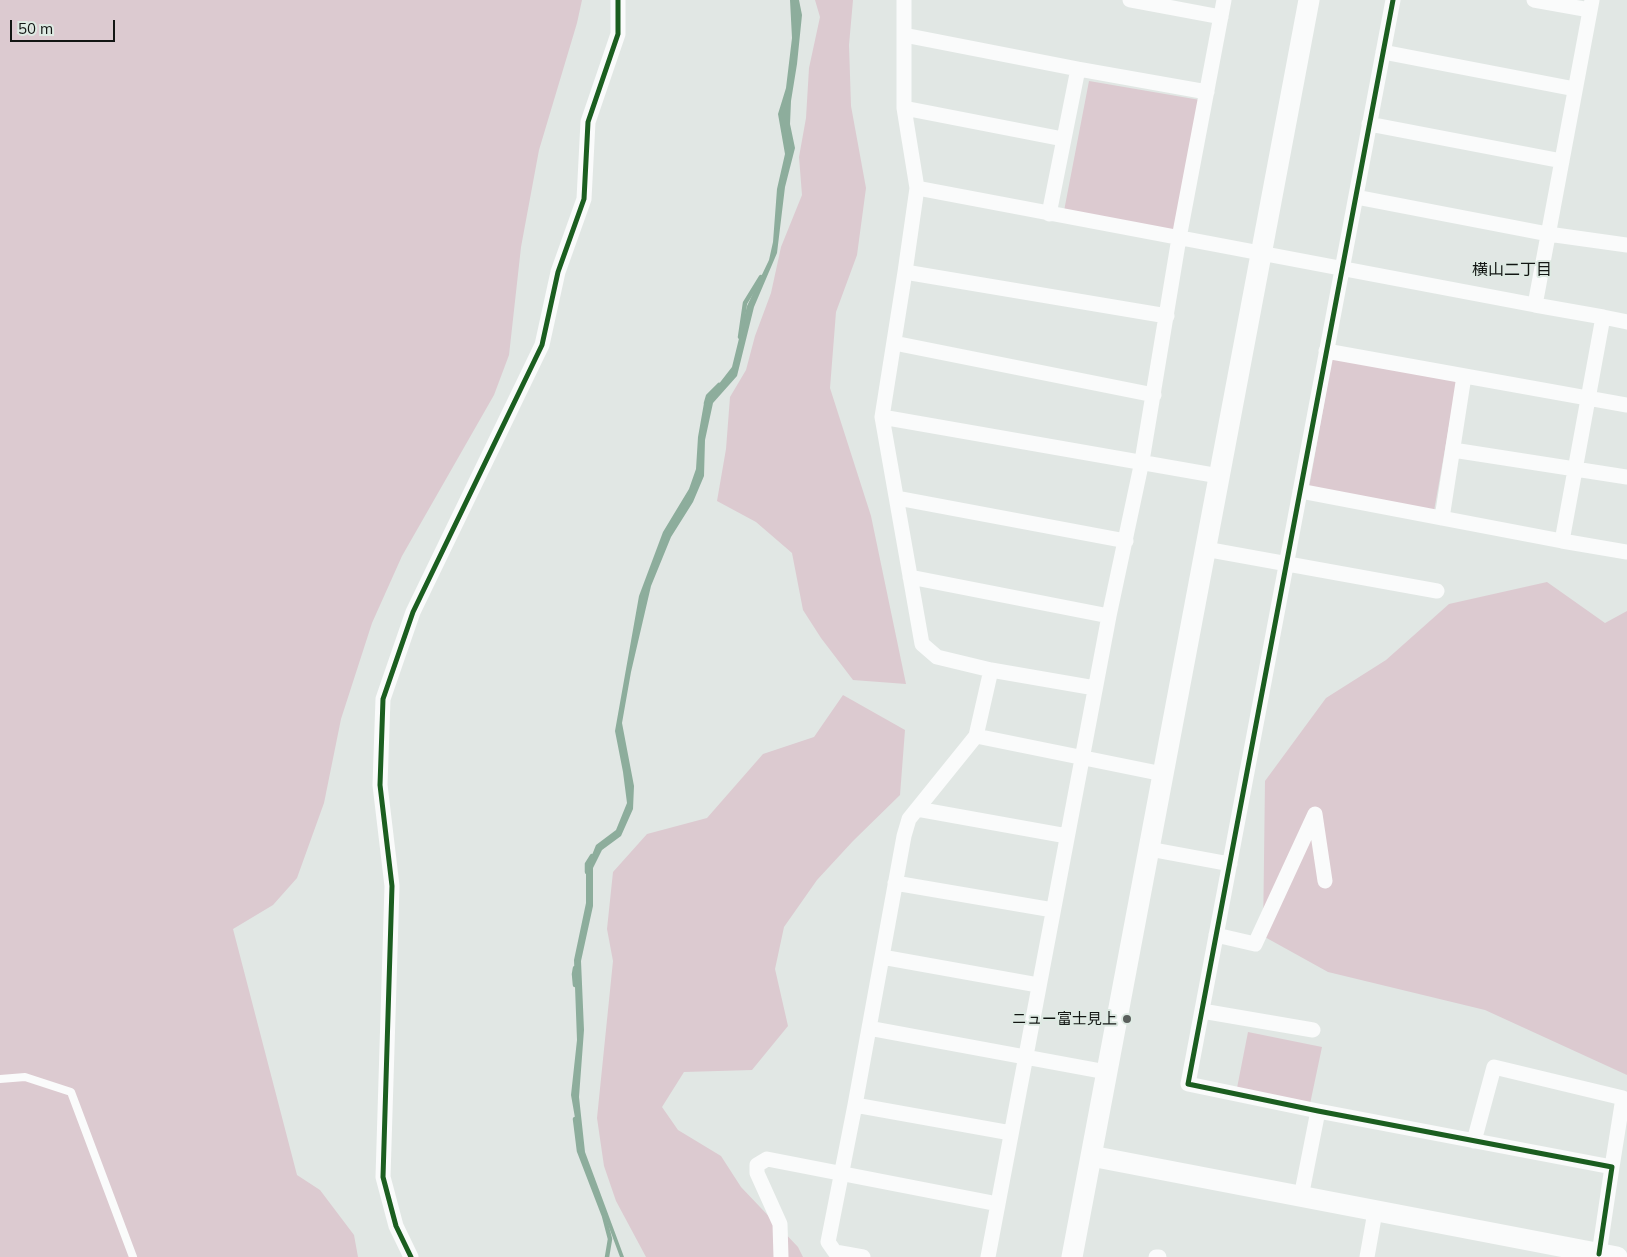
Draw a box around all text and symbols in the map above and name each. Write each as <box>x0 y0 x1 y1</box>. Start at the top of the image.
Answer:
scale bar <box>12 10 118 42</box>
text: 50 m <box>18 19 53 38</box>
district label: 横山二丁目 <box>1472 260 1552 280</box>
place label: ニュー富士見上 <box>1012 1010 1117 1028</box>
marker: ニュー富士見上 <box>1121 1013 1133 1025</box>

